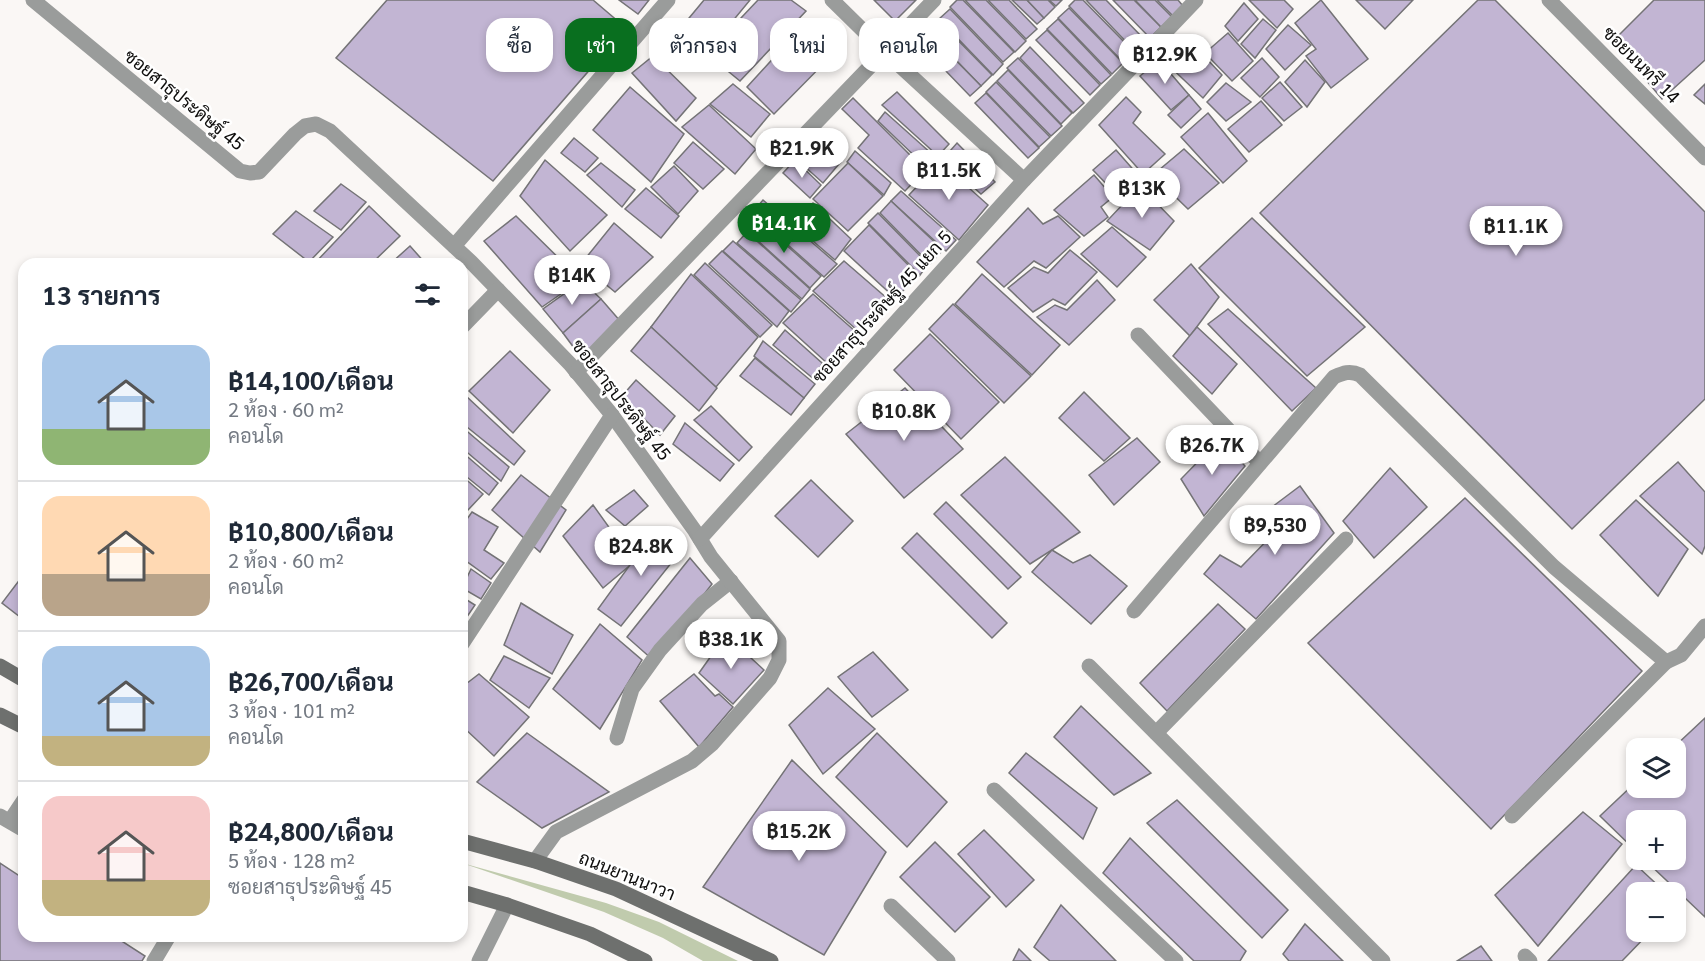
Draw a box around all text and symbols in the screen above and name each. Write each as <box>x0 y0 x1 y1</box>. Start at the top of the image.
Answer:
chip: ซื้อ <box>486 18 553 72</box>
chip: เช่า <box>565 18 637 72</box>
chip: ตัวกรอง <box>649 18 758 72</box>
chip: ใหม่ <box>770 18 847 72</box>
chip: คอนโด <box>859 18 959 72</box>
street label: ซอยนนทรี 14 <box>1599 21 1685 107</box>
pin: ฿12.9K <box>1116 34 1214 85</box>
text: ฿12.9K <box>1133 40 1197 66</box>
street label: ซอยสาธุประดิษฐ์ 45 <box>119 43 250 156</box>
pin: ฿21.9K <box>753 128 851 179</box>
text: ฿21.9K <box>770 134 834 160</box>
pin: ฿11.5K <box>900 150 998 201</box>
text: ฿11.5K <box>917 156 981 182</box>
pin: ฿13K <box>1106 168 1178 219</box>
text: ฿13K <box>1118 174 1166 200</box>
pin: ฿14.1K <box>735 203 833 254</box>
pin: ฿11.1K <box>1467 206 1565 257</box>
text: ฿14.1K <box>752 209 816 235</box>
text: ฿11.1K <box>1484 212 1548 238</box>
street label: ซอยสาธุประดิษฐ์ 45 แยก 5 <box>806 225 957 388</box>
pin: ฿14K <box>536 255 608 306</box>
text: ฿14K <box>548 261 596 287</box>
text: 13 รายการ <box>42 277 161 311</box>
icon: filters <box>411 278 444 311</box>
street label: ซอยสาธุประดิษฐ์ 45 <box>566 334 677 466</box>
text: ฿14,100/เดือน <box>228 362 394 396</box>
icon: home <box>90 369 162 441</box>
pin: ฿10.8K <box>855 391 953 442</box>
text: 2 ห้อง · 60 m² <box>228 396 344 422</box>
text: ฿10.8K <box>872 397 936 423</box>
text: คอนโด <box>228 422 284 448</box>
pin: ฿26.7K <box>1163 425 1261 476</box>
text: ฿26.7K <box>1180 431 1244 457</box>
pin: ฿9,530 <box>1226 505 1324 556</box>
text: ฿9,530 <box>1243 511 1307 537</box>
text: ฿10,800/เดือน <box>228 513 394 547</box>
icon: home <box>90 520 162 592</box>
pin: ฿24.8K <box>592 526 690 577</box>
text: ฿24.8K <box>609 532 673 558</box>
text: 2 ห้อง · 60 m² <box>228 547 344 573</box>
text: คอนโด <box>228 573 284 599</box>
pin: ฿38.1K <box>682 619 780 670</box>
text: ฿38.1K <box>699 625 763 651</box>
text: ฿26,700/เดือน <box>228 663 394 697</box>
icon: home <box>90 670 162 742</box>
text: 3 ห้อง · 101 m² <box>228 697 355 723</box>
text: คอนโด <box>228 723 284 749</box>
map controls <box>1626 738 1686 942</box>
button: layers <box>1626 738 1686 798</box>
button: + <box>1626 810 1686 870</box>
pin: ฿15.2K <box>750 811 848 862</box>
text: ฿24,800/เดือน <box>228 813 394 847</box>
text: ฿15.2K <box>767 817 831 843</box>
icon: home <box>90 820 162 892</box>
street label: ถนนยานนาวา <box>576 845 679 904</box>
text: 5 ห้อง · 128 m² <box>228 847 355 873</box>
text: ซอยสาธุประดิษฐ์ 45 <box>228 873 392 899</box>
button: − <box>1626 882 1686 942</box>

